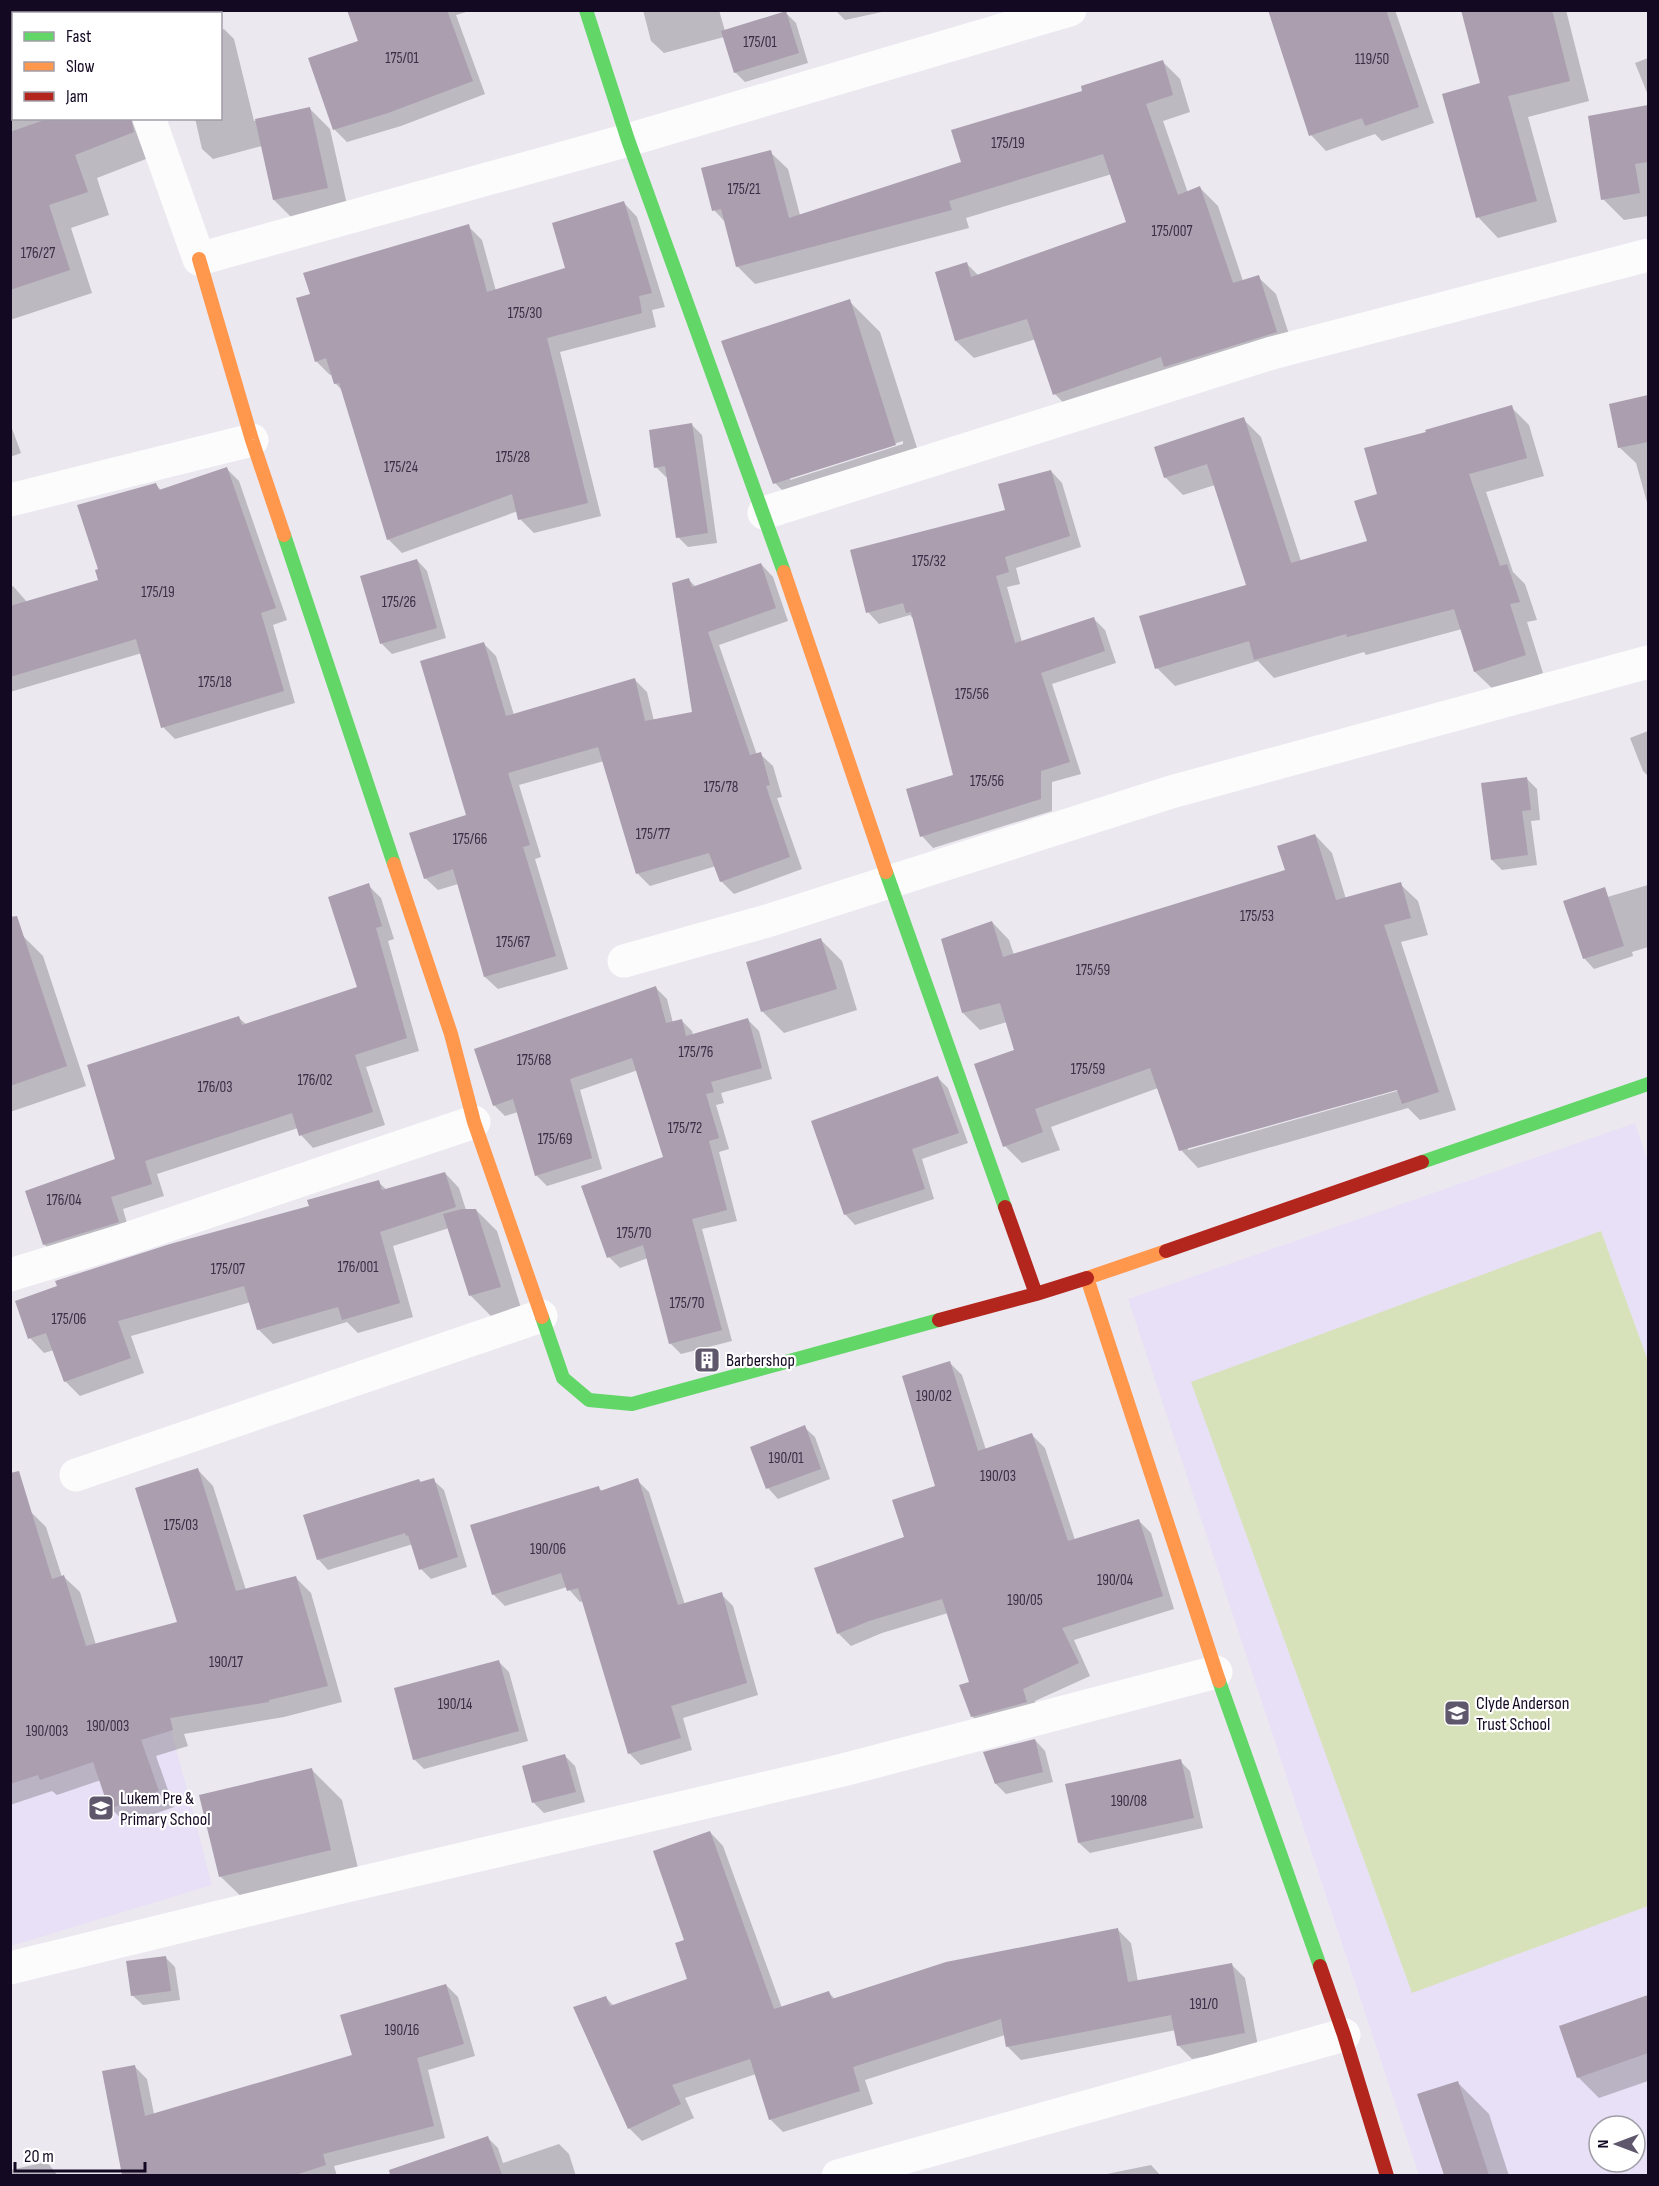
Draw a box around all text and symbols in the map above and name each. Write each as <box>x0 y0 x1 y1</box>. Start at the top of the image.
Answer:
legend <box>12 12 222 120</box>
text: Fast <box>66 26 92 47</box>
house number: 175/01 <box>743 33 778 52</box>
house number: 175/01 <box>385 49 420 68</box>
house number: 119/50 <box>1355 50 1389 69</box>
text: Slow <box>66 56 95 77</box>
text: Jam <box>65 86 88 107</box>
house number: 175/19 <box>991 134 1025 153</box>
house number: 175/21 <box>727 180 761 199</box>
house number: 175/007 <box>1152 222 1192 241</box>
house number: 176/27 <box>21 244 55 263</box>
house number: 175/30 <box>508 304 542 323</box>
house number: 175/28 <box>496 448 530 467</box>
house number: 175/24 <box>384 458 418 477</box>
house number: 175/32 <box>912 552 946 571</box>
house number: 175/19 <box>141 583 175 602</box>
house number: 175/26 <box>382 593 416 612</box>
house number: 175/18 <box>198 673 232 692</box>
house number: 175/56 <box>955 685 989 704</box>
house number: 175/56 <box>970 772 1004 791</box>
house number: 175/78 <box>704 778 738 797</box>
house number: 175/77 <box>636 825 670 844</box>
house number: 175/66 <box>453 830 487 849</box>
house number: 175/53 <box>1240 907 1274 926</box>
house number: 175/67 <box>496 933 530 952</box>
house number: 175/59 <box>1076 961 1110 980</box>
house number: 175/76 <box>679 1043 713 1062</box>
house number: 175/68 <box>517 1051 551 1070</box>
house number: 175/59 <box>1071 1060 1105 1079</box>
house number: 176/02 <box>297 1071 333 1090</box>
house number: 176/03 <box>197 1078 233 1097</box>
house number: 175/72 <box>668 1119 702 1138</box>
house number: 175/69 <box>538 1130 572 1149</box>
house number: 176/04 <box>46 1191 82 1210</box>
house number: 175/70 <box>617 1224 651 1243</box>
house number: 176/001 <box>338 1258 379 1277</box>
house number: 175/07 <box>211 1260 245 1279</box>
house number: 175/70 <box>670 1294 704 1313</box>
house number: 175/06 <box>52 1310 86 1329</box>
building icon: Barbershop <box>692 1345 722 1375</box>
place label: Barbershop <box>726 1350 795 1371</box>
house number: 190/02 <box>916 1387 952 1406</box>
house number: 190/01 <box>769 1449 804 1468</box>
house number: 190/03 <box>980 1467 1016 1486</box>
house number: 175/03 <box>164 1516 198 1535</box>
house number: 190/06 <box>530 1540 566 1559</box>
house number: 190/04 <box>1097 1571 1133 1590</box>
house number: 190/05 <box>1007 1591 1043 1610</box>
house number: 190/17 <box>209 1653 243 1672</box>
place label: Clyde Anderson Trust School <box>1476 1693 1570 1735</box>
house number: 190/14 <box>438 1695 472 1714</box>
school or university icon: Clyde Anderson Trust School <box>1442 1698 1472 1728</box>
house number: 190/003 <box>87 1717 129 1736</box>
house number: 190/003 <box>26 1722 68 1741</box>
place label: Lukem Pre & Primary School <box>120 1788 211 1830</box>
house number: 190/08 <box>1111 1792 1147 1811</box>
school or university icon: Lukem Pre & Primary School <box>86 1793 116 1823</box>
house number: 191/0 <box>1190 1995 1218 2014</box>
house number: 190/16 <box>385 2021 419 2040</box>
north arrow <box>1587 2114 1647 2174</box>
scale bar <box>15 2135 146 2173</box>
text: N <box>1594 2140 1613 2148</box>
text: 20 m <box>24 2146 54 2167</box>

